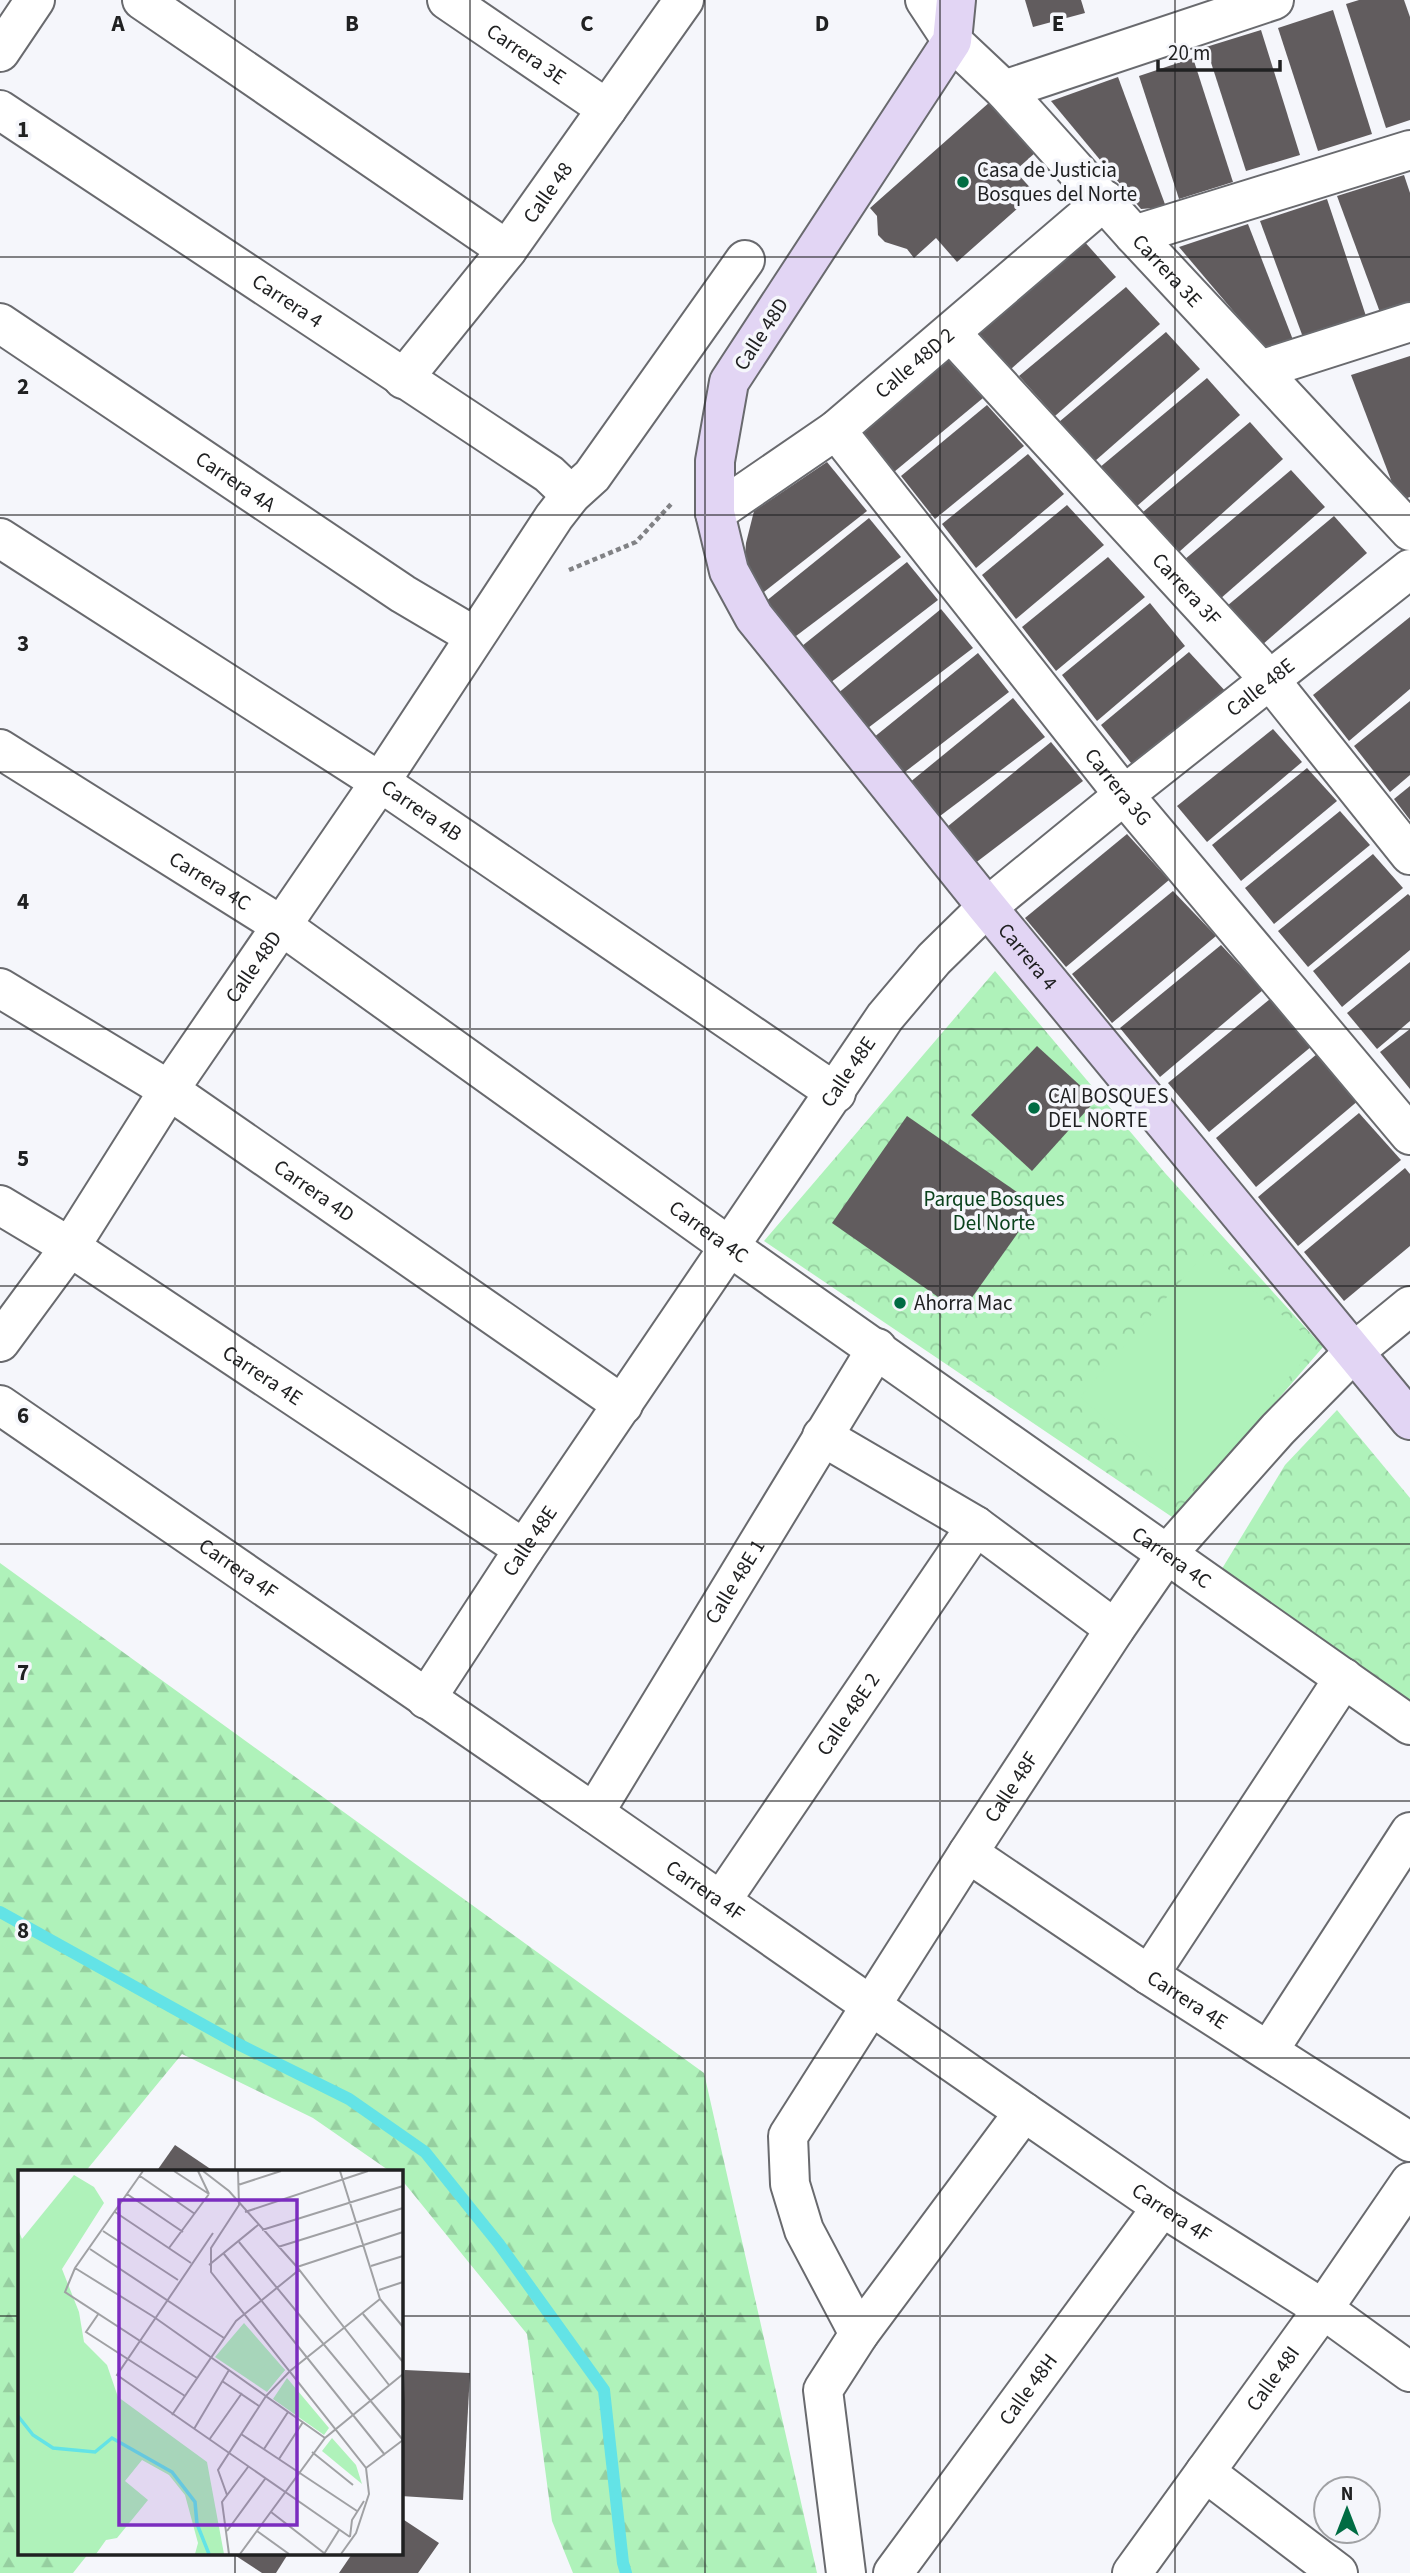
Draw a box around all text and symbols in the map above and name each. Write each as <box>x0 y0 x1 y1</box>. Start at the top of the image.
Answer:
text: A <box>110 7 125 40</box>
text: B <box>345 7 359 40</box>
text: C <box>580 7 594 40</box>
text: D <box>815 7 829 40</box>
text: E <box>1052 7 1064 40</box>
street label: Carrera 3E <box>480 16 572 92</box>
scale bar <box>1158 28 1280 72</box>
text: 20 m <box>1168 38 1210 68</box>
text: 1 <box>17 113 29 146</box>
place label: Casa de Justicia Bosques del Norte <box>977 155 1137 209</box>
street label: Calle 48 <box>515 156 580 229</box>
marker: Casa de Justicia Bosques del Norte <box>955 174 971 190</box>
street label: Carrera 3E <box>1125 227 1209 314</box>
street label: Carrera 4 <box>246 266 329 335</box>
street label: Calle 48D <box>726 292 796 376</box>
street label: Calle 48D 2 <box>868 320 961 406</box>
text: 2 <box>17 370 29 403</box>
street label: Carrera 4A <box>190 444 282 520</box>
street label: Carrera 3F <box>1145 546 1228 632</box>
text: 3 <box>17 627 29 660</box>
street label: Calle 48E <box>1220 651 1301 724</box>
street label: Carrera 3G <box>1077 742 1159 832</box>
street label: Carrera 4B <box>375 772 468 849</box>
street label: Carrera 4C <box>163 844 257 918</box>
text: 4 <box>17 885 29 918</box>
street label: Carrera 4 <box>991 916 1065 997</box>
street label: Calle 48D <box>218 925 289 1009</box>
street label: Calle 48E <box>813 1030 883 1113</box>
place label: CAI BOSQUES DEL NORTE <box>1048 1081 1168 1135</box>
marker: CAI BOSQUES DEL NORTE <box>1026 1100 1042 1116</box>
text: 5 <box>17 1142 29 1175</box>
street label: Carrera 4D <box>268 1152 361 1229</box>
park label: Parque Bosques Del Norte <box>923 1184 1065 1238</box>
street label: Carrera 4C <box>663 1193 755 1271</box>
place label: Ahorra Mac <box>914 1288 1013 1318</box>
marker: Ahorra Mac <box>892 1295 908 1311</box>
street label: Carrera 4E <box>217 1338 309 1413</box>
text: 6 <box>17 1399 29 1432</box>
street label: Calle 48E <box>495 1499 564 1582</box>
street label: Carrera 4C <box>1126 1519 1218 1596</box>
street label: Carrera 4F <box>193 1531 284 1606</box>
street label: Calle 48E 1 <box>698 1533 772 1630</box>
text: 7 <box>17 1656 29 1689</box>
street label: Calle 48E 2 <box>809 1667 887 1762</box>
street label: Calle 48F <box>977 1746 1046 1828</box>
street label: Carrera 4F <box>660 1852 751 1928</box>
text: 8 <box>17 1914 29 1947</box>
street label: Carrera 4E <box>1141 1963 1234 2037</box>
inset map <box>18 2170 402 2556</box>
street label: Carrera 4F <box>1126 2175 1217 2250</box>
street label: Calle 48I <box>1239 2340 1307 2417</box>
street label: Calle 48H <box>992 2347 1065 2431</box>
north arrow <box>1312 2475 1382 2545</box>
text: N <box>1341 2481 1353 2508</box>

